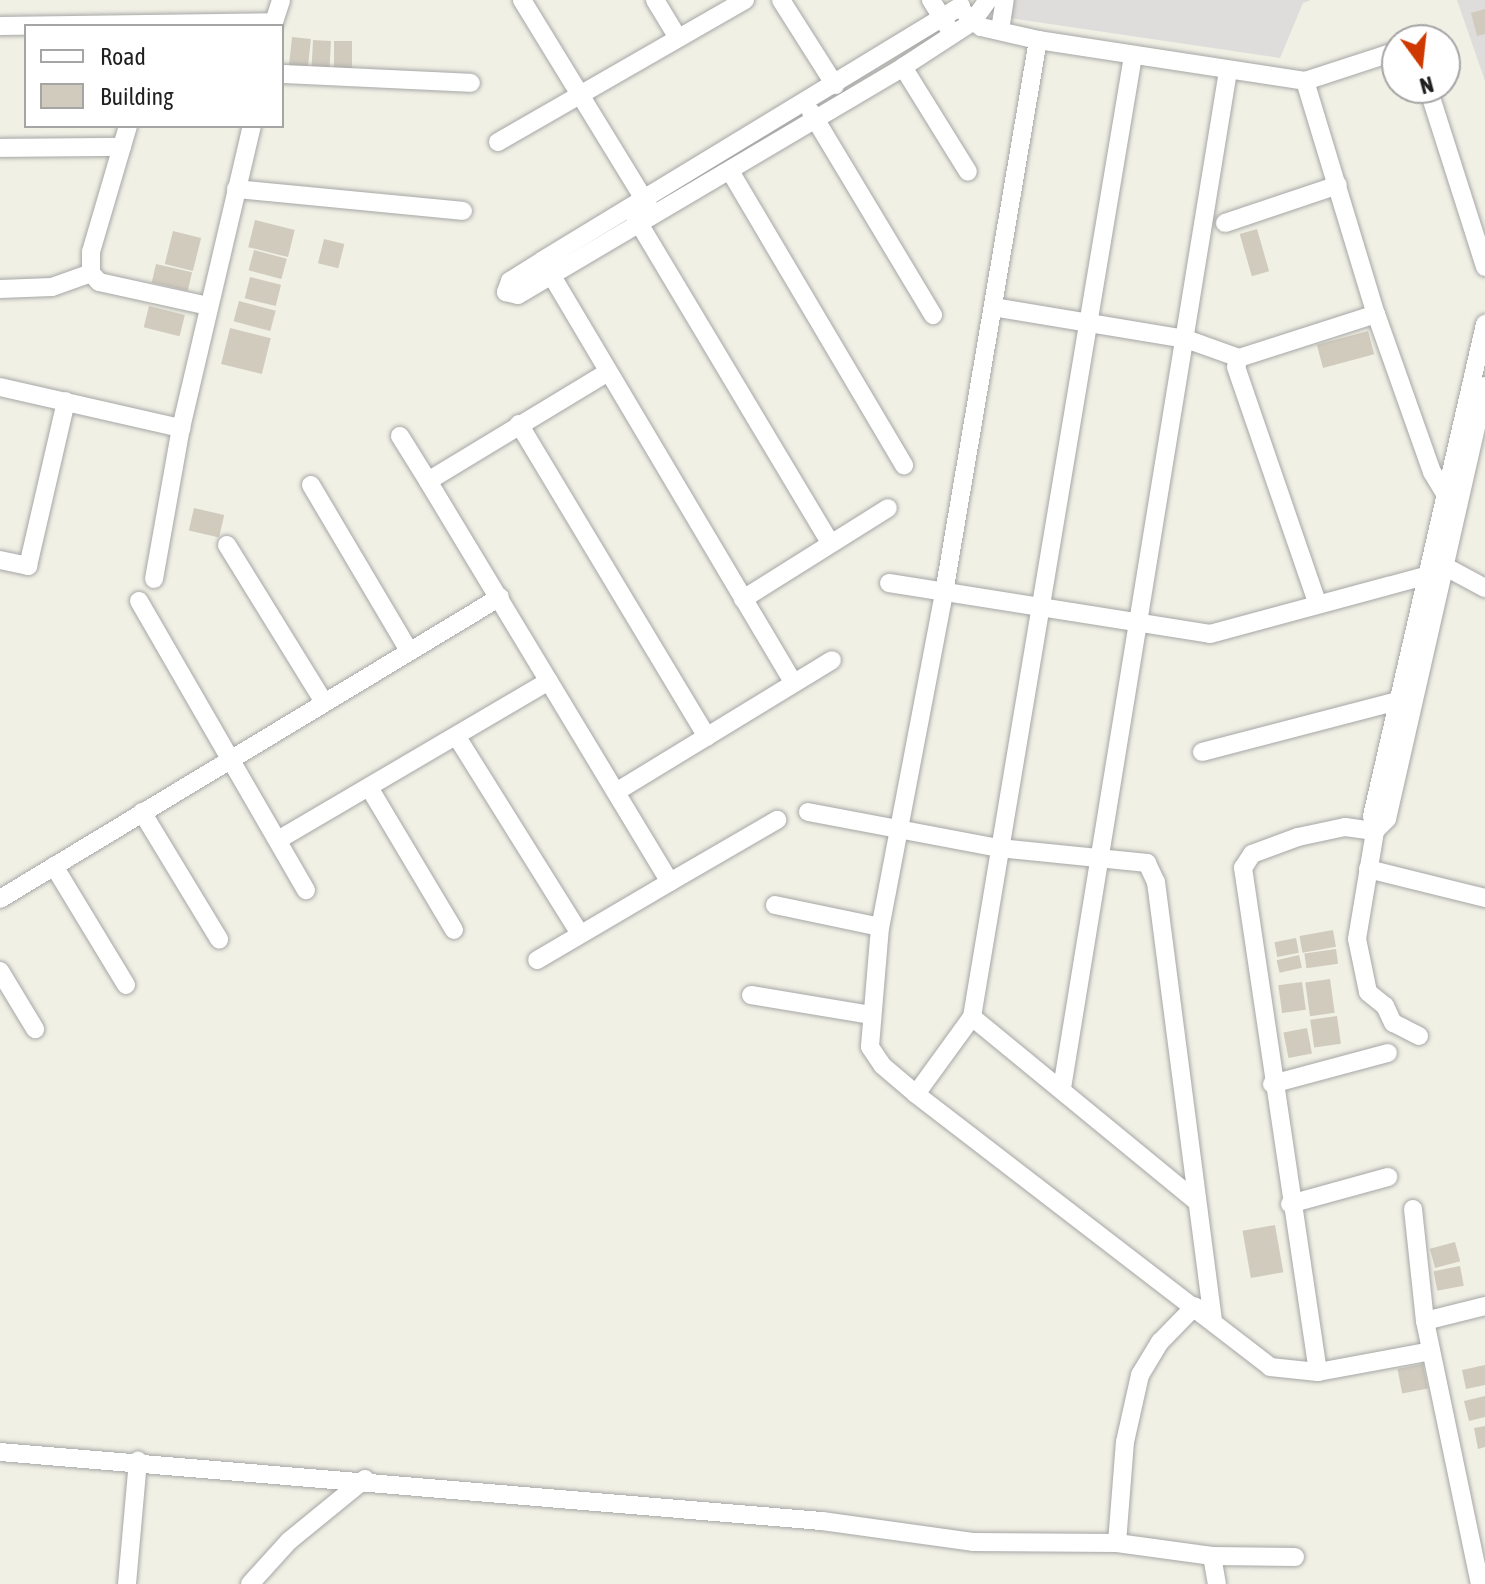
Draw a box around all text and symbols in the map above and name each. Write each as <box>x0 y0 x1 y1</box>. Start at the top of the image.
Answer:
legend <box>24 24 284 128</box>
north arrow <box>1381 24 1461 104</box>
text: Road <box>100 43 146 70</box>
text: N <box>1417 71 1436 99</box>
text: Building <box>100 83 173 110</box>

